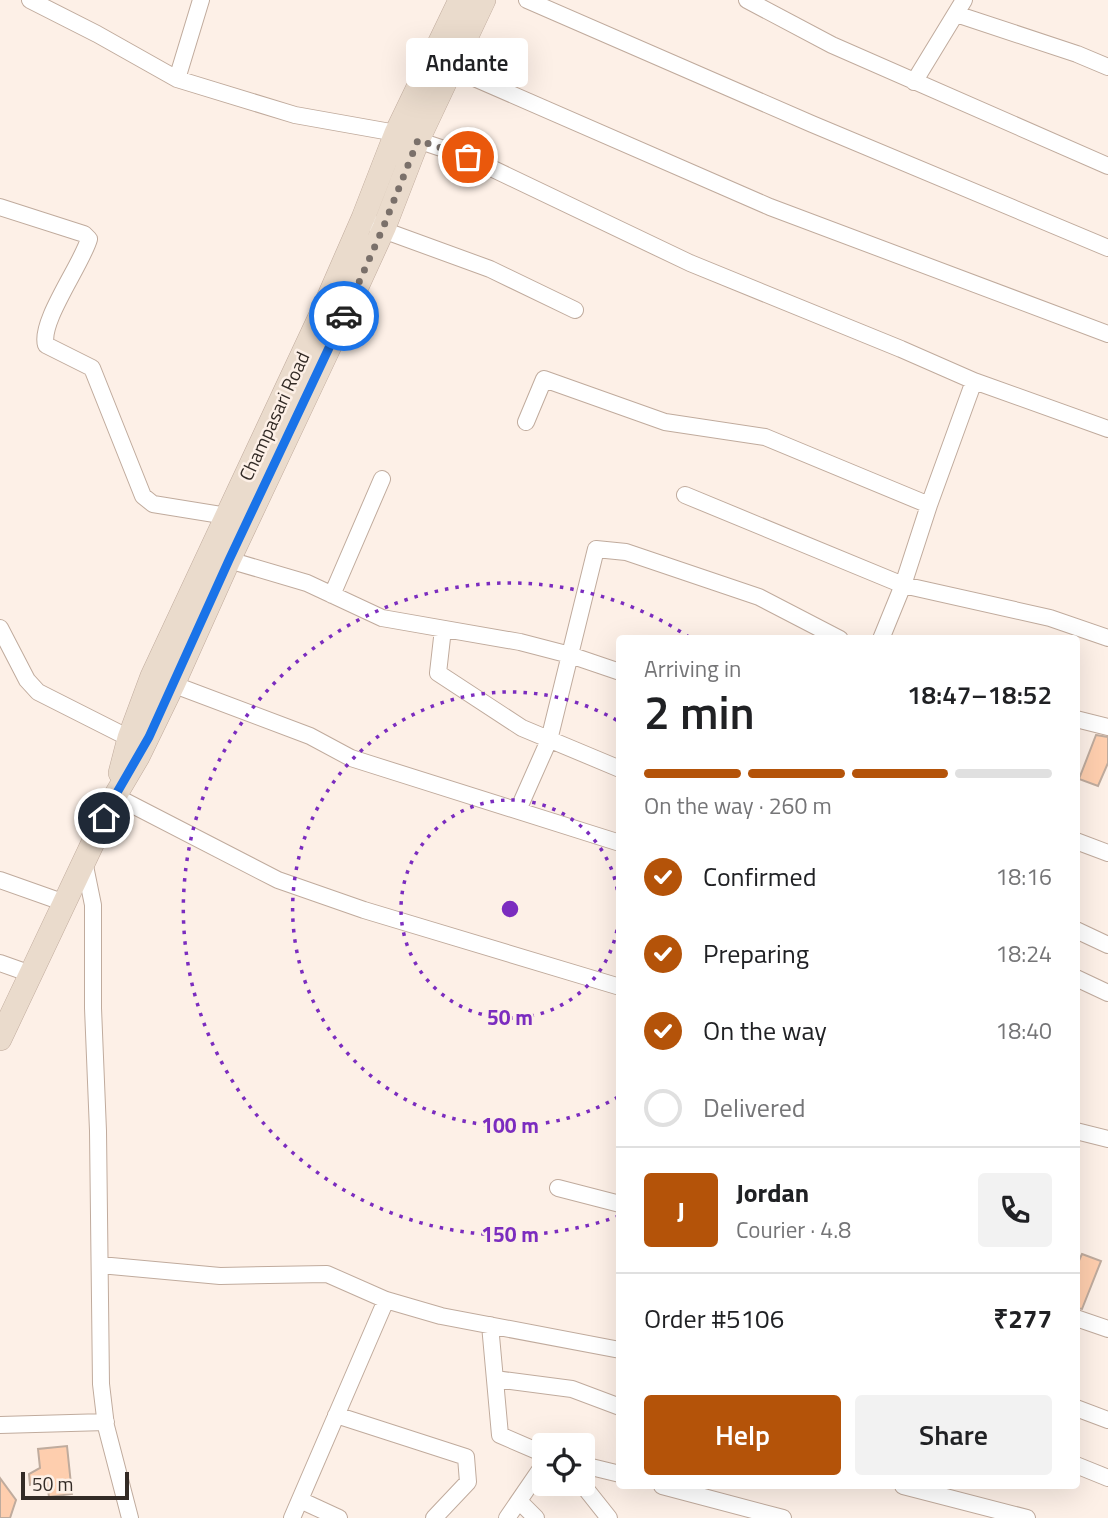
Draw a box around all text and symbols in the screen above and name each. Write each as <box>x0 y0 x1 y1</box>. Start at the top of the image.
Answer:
callout: Andante <box>407 38 529 87</box>
text: Andante <box>426 45 508 80</box>
pin <box>438 127 498 187</box>
icon: bag <box>449 138 487 176</box>
courier <box>309 281 379 351</box>
icon: car <box>325 297 363 335</box>
street label: Champasari Road <box>231 346 316 485</box>
text: Arriving in <box>644 651 741 686</box>
text: 18:47–18:52 <box>907 675 1052 714</box>
text: 2 min <box>644 677 755 747</box>
pin <box>74 788 134 848</box>
text: On the way · 260 m <box>644 788 832 823</box>
icon: home <box>85 799 123 837</box>
text: Confirmed <box>703 857 817 896</box>
icon: check <box>644 858 682 896</box>
text: 18:16 <box>995 859 1052 894</box>
centre of rings <box>498 897 522 921</box>
text: Preparing <box>703 934 809 973</box>
icon: check <box>644 935 682 973</box>
text: 18:24 <box>995 936 1052 971</box>
text: 50 m <box>487 1001 533 1033</box>
text: On the way <box>703 1011 827 1050</box>
icon: check <box>644 1012 682 1050</box>
text: 18:40 <box>995 1013 1052 1048</box>
text: Delivered <box>703 1088 806 1127</box>
text: 100 m <box>481 1109 539 1141</box>
text: Jordan <box>736 1173 809 1212</box>
button: phone <box>978 1173 1052 1247</box>
text: J <box>677 1191 685 1230</box>
text: Courier · 4.8 <box>736 1212 851 1247</box>
text: 150 m <box>481 1218 539 1250</box>
text: Order #5106 <box>644 1299 784 1338</box>
text: ₹277 <box>993 1299 1052 1338</box>
button: Help <box>644 1395 841 1475</box>
button: Share <box>855 1395 1052 1475</box>
map controls <box>532 1433 595 1496</box>
button: locate <box>532 1433 595 1496</box>
scale bar <box>21 1469 130 1501</box>
text: 50 m <box>32 1469 73 1498</box>

